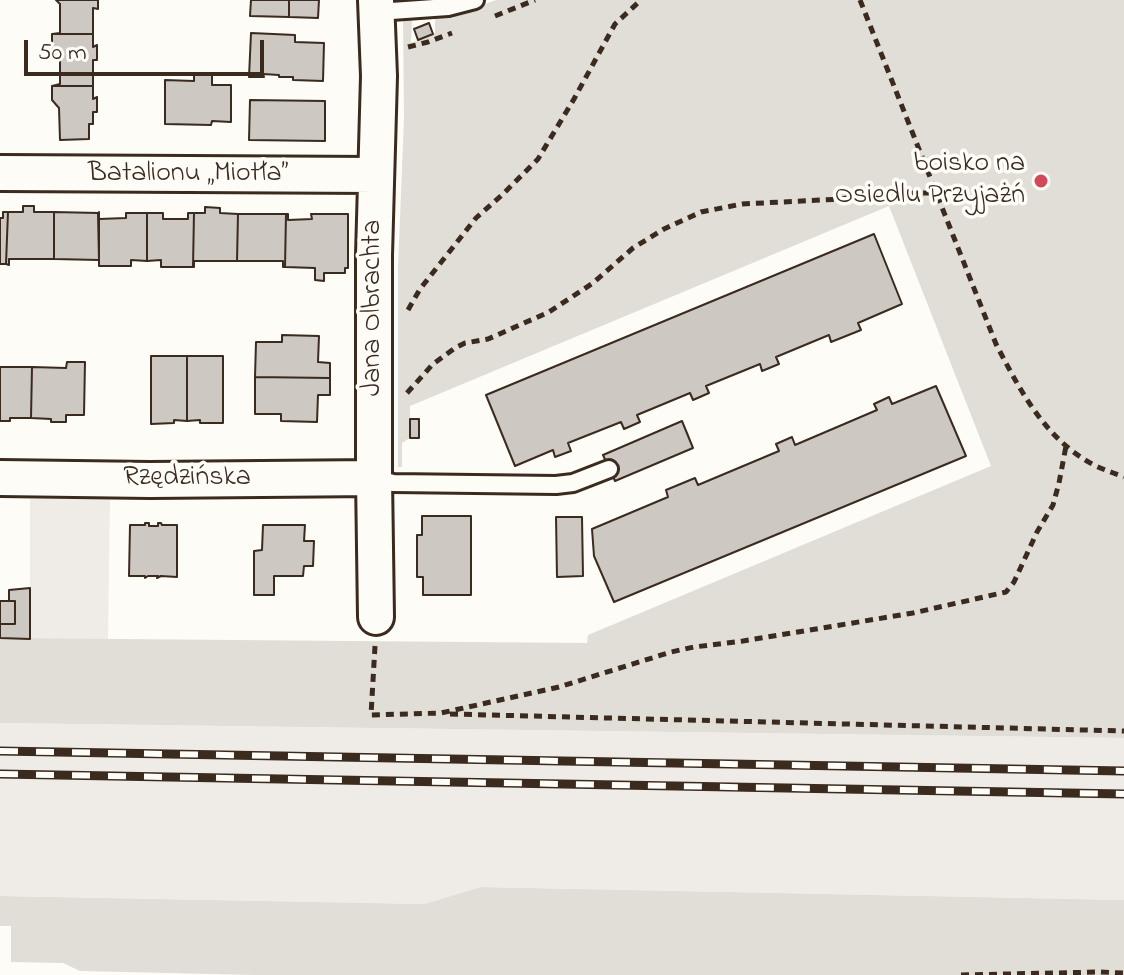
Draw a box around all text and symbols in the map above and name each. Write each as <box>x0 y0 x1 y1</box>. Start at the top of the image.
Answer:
scale bar <box>28 24 268 74</box>
text: 50 m <box>38 36 87 71</box>
place label: boisko na Osiedlu Przyjażń <box>835 148 1025 214</box>
street label: Batalionu „Miotła” <box>88 158 288 192</box>
marker: boisko na Osiedlu Przyjażń <box>1032 172 1050 190</box>
street label: Jana Olbrachta <box>357 220 391 396</box>
street label: Rzędzińska <box>123 462 251 496</box>

